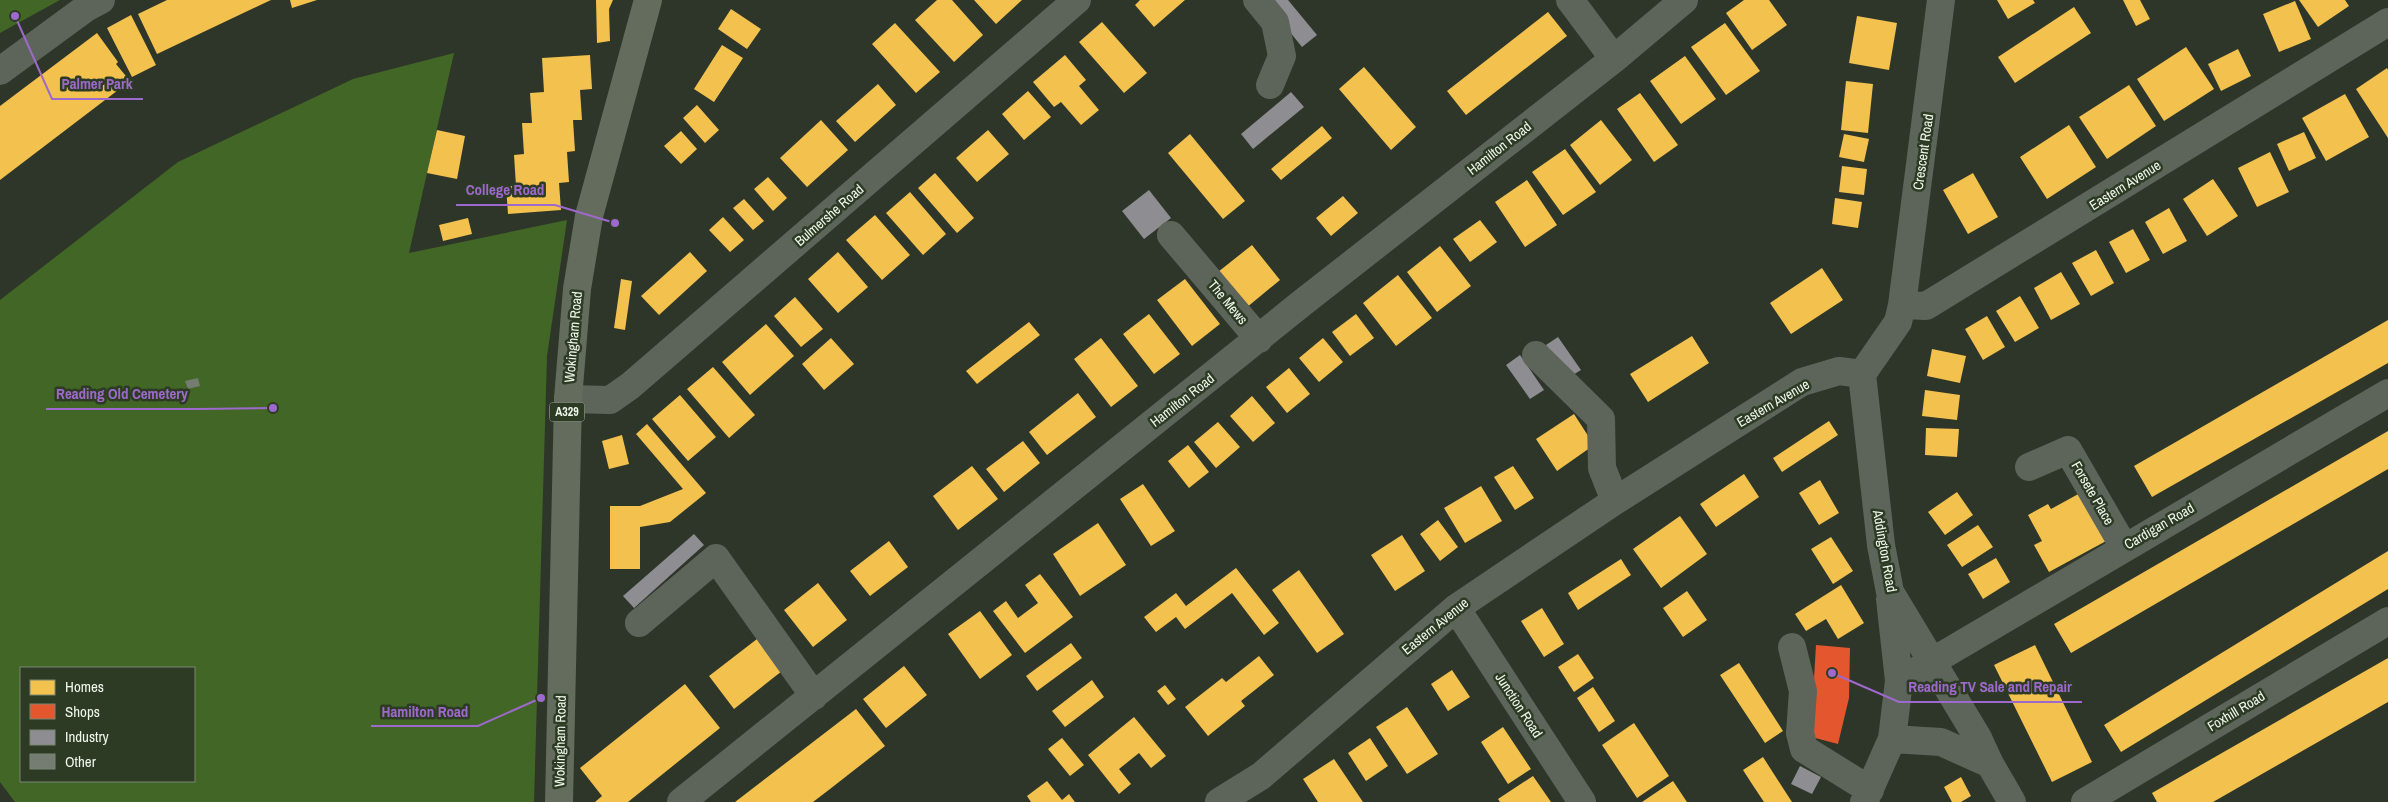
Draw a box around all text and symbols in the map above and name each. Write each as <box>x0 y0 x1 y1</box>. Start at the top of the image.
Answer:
callout: Palmer Park <box>52 69 143 99</box>
text: Palmer Park <box>61 73 133 94</box>
street label: Crescent Road <box>1909 113 1937 191</box>
street label: Hamilton Road <box>1463 117 1535 179</box>
street label: Eastern Avenue <box>2086 156 2164 214</box>
callout: College Road <box>456 175 555 205</box>
text: College Road <box>466 179 544 200</box>
street label: Bulmershe Road <box>791 180 867 250</box>
street label: The Mews <box>1204 276 1252 328</box>
street label: Wokingham Road <box>560 291 586 383</box>
street label: Hamilton Road <box>1146 369 1218 431</box>
street label: Eastern Avenue <box>1733 375 1813 431</box>
callout: Reading Old Cemetery <box>46 379 198 409</box>
text: Reading Old Cemetery <box>56 383 188 404</box>
road number: A329 <box>550 402 584 422</box>
street label: Forsete Place <box>2068 458 2118 528</box>
street label: Cardigan Road <box>2121 499 2197 553</box>
street label: Addington Road <box>1869 508 1901 593</box>
street label: Eastern Avenue <box>1398 594 1472 658</box>
legend <box>20 667 195 782</box>
street label: Junction Road <box>1491 669 1547 741</box>
callout: Reading TV Sale and Repair <box>1899 672 2082 702</box>
text: Homes <box>65 676 104 697</box>
text: Reading TV Sale and Repair <box>1908 676 2072 697</box>
street label: Foxhill Road <box>2204 687 2268 735</box>
street label: Wokingham Road <box>550 695 570 787</box>
callout: Hamilton Road <box>371 696 478 726</box>
text: Shops <box>65 701 100 722</box>
text: Hamilton Road <box>382 701 468 722</box>
text: Industry <box>65 726 110 747</box>
text: Other <box>65 751 96 772</box>

